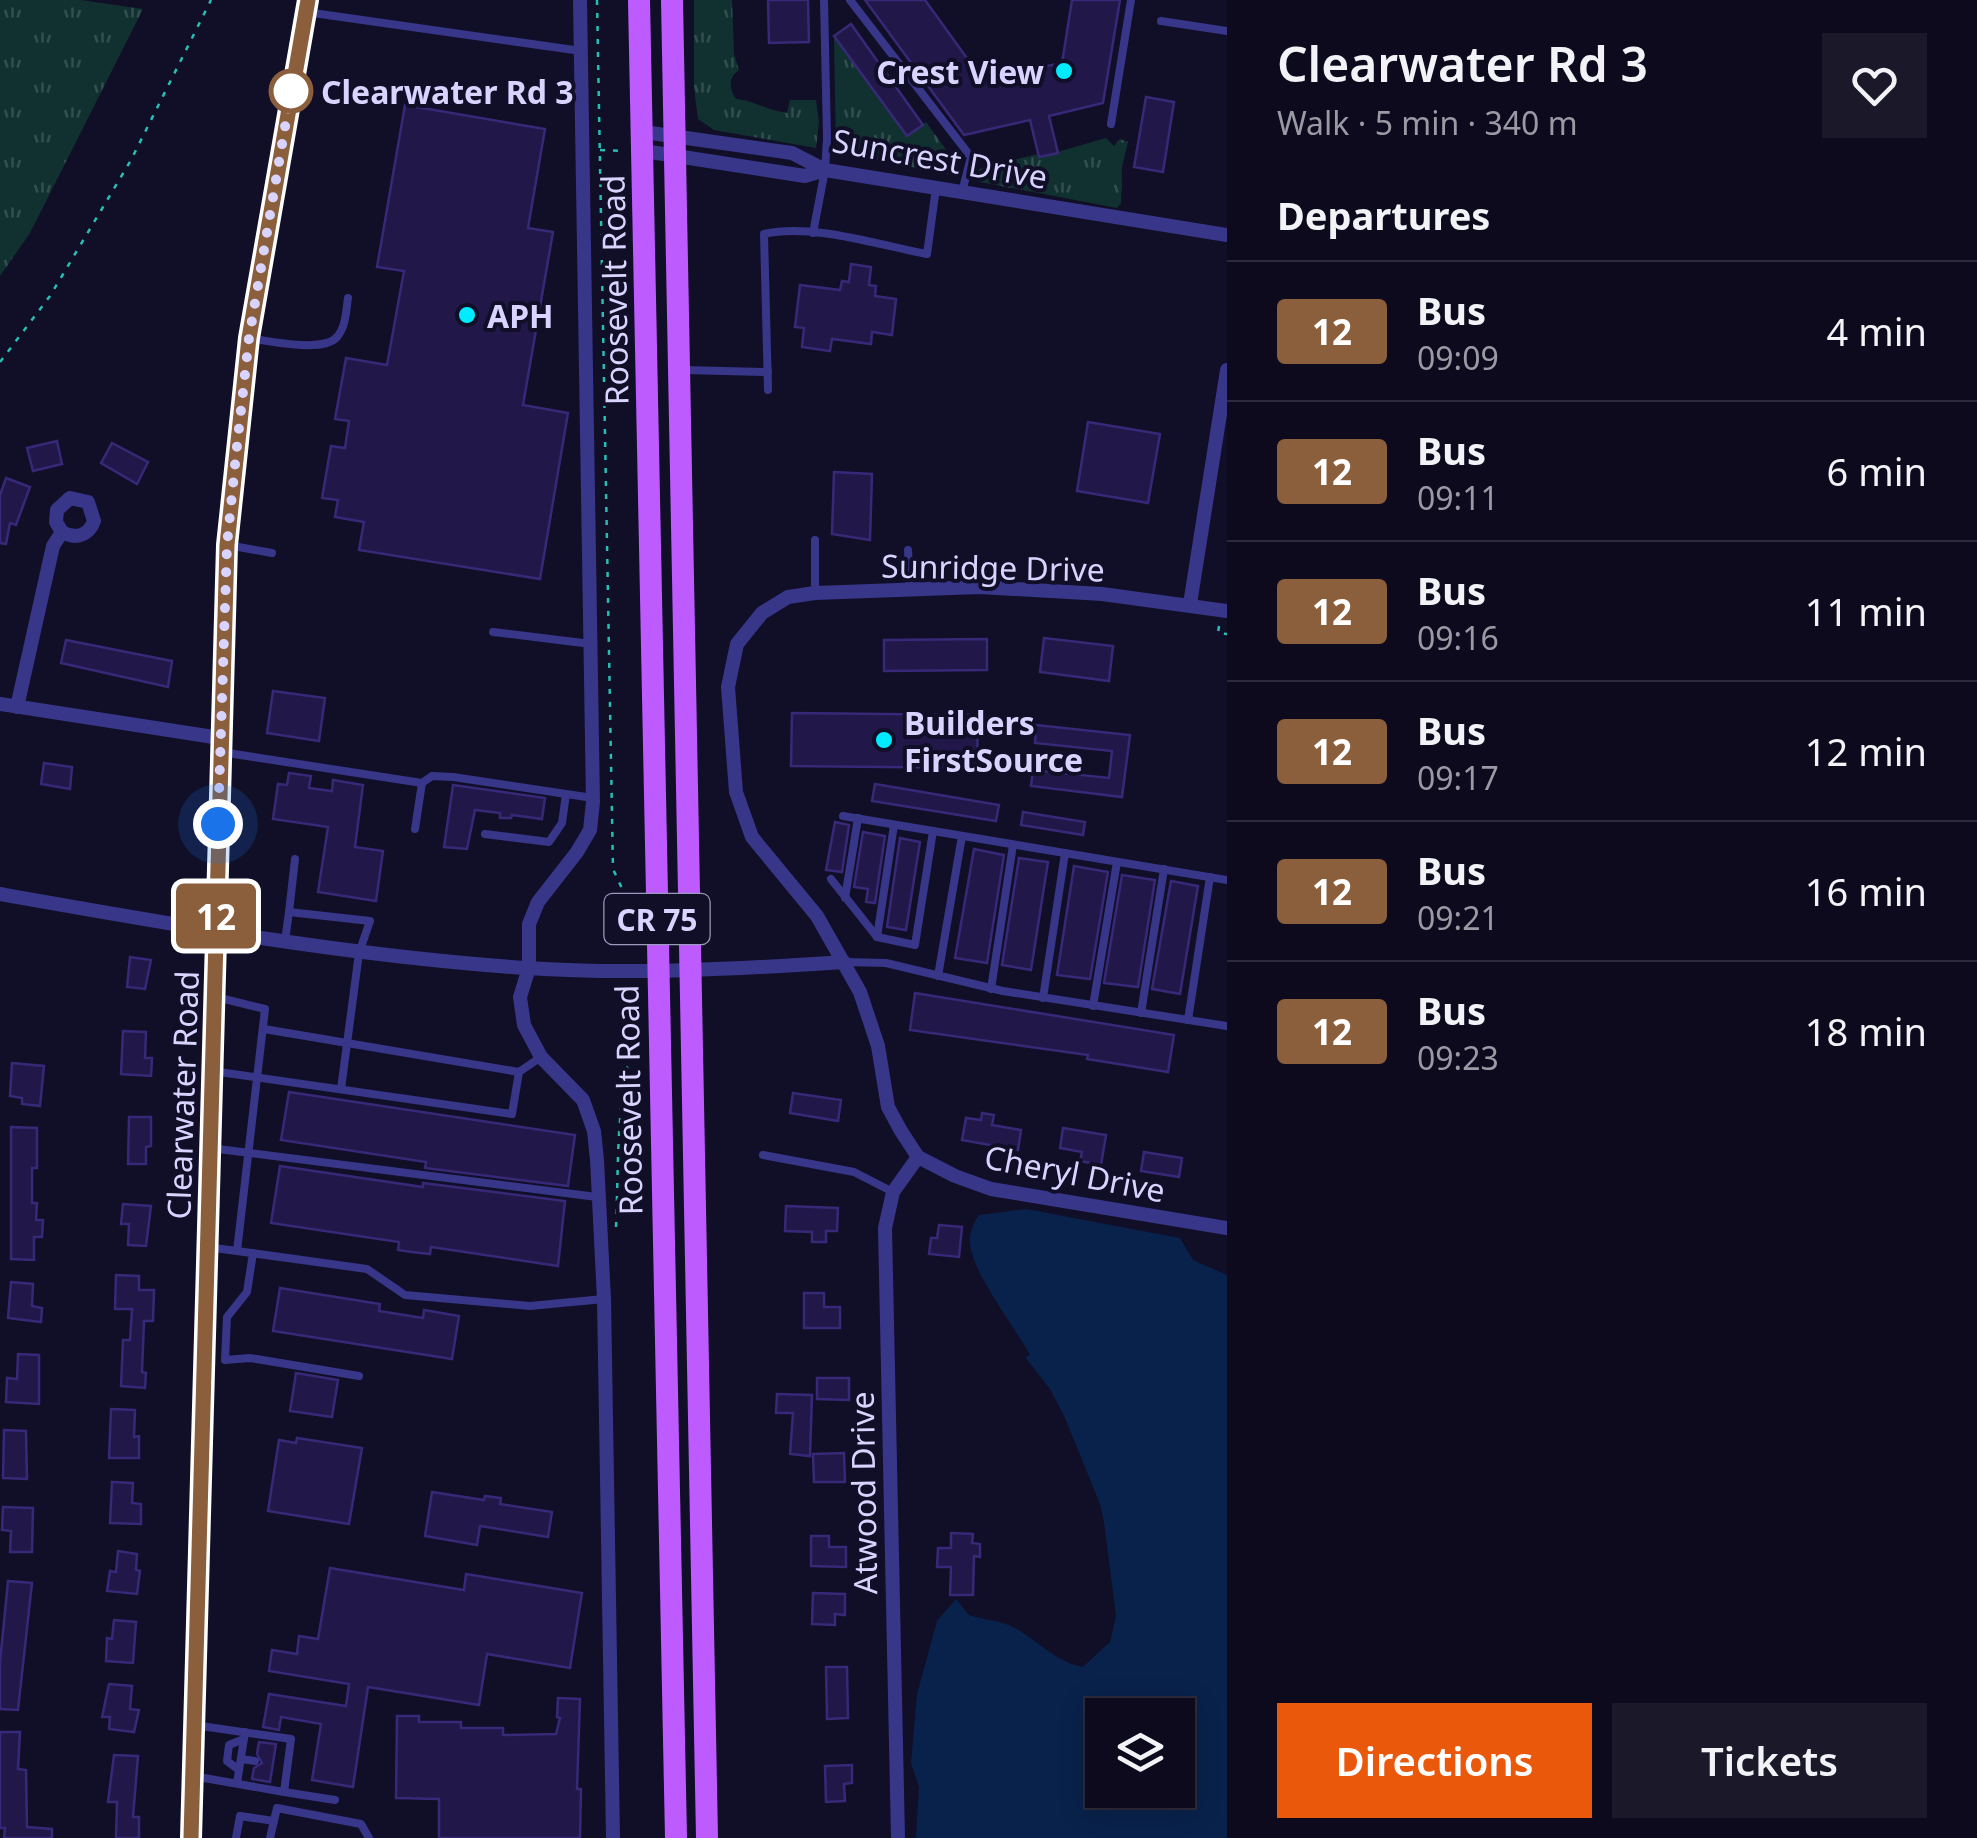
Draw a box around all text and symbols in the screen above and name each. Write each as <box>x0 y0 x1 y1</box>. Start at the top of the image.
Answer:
text: Clearwater Rd 3 <box>1277 31 1648 96</box>
button: heart <box>1822 33 1927 138</box>
place label: Crest View <box>876 50 1045 93</box>
marker: Crest View <box>1053 60 1075 82</box>
marker: Clearwater Rd 3 <box>270 70 312 112</box>
place label: Clearwater Rd 3 <box>321 70 574 113</box>
text: Walk · 5 min · 340 m <box>1277 101 1578 144</box>
street label: Suncrest Drive <box>829 118 1051 198</box>
street label: Roosevelt Road <box>590 174 638 406</box>
text: Departures <box>1277 189 1490 241</box>
text: Bus <box>1417 284 1486 336</box>
place label: APH <box>487 294 554 337</box>
marker: APH <box>456 304 478 326</box>
text: 4 min <box>1827 305 1927 357</box>
text: 12 <box>1312 308 1352 355</box>
text: 09:09 <box>1417 336 1499 379</box>
text: Bus <box>1417 424 1486 476</box>
text: 6 min <box>1827 445 1927 497</box>
text: 12 <box>1312 448 1352 495</box>
text: 09:11 <box>1417 476 1499 519</box>
street label: Sunridge Drive <box>881 544 1105 590</box>
text: Bus <box>1417 564 1486 616</box>
text: 11 min <box>1805 585 1927 637</box>
text: 12 <box>1312 588 1352 635</box>
text: 09:16 <box>1417 616 1499 659</box>
place label: Builders FirstSource <box>904 701 1083 781</box>
text: Bus <box>1417 704 1486 756</box>
text: 12 min <box>1805 725 1927 777</box>
text: 12 <box>1312 728 1352 775</box>
marker: Builders FirstSource <box>873 729 895 751</box>
text: 09:17 <box>1417 756 1499 799</box>
your location <box>193 799 243 849</box>
text: Bus <box>1417 844 1486 896</box>
text: 16 min <box>1805 865 1927 917</box>
text: 12 <box>1312 868 1352 915</box>
line badge: 12 <box>171 884 261 948</box>
text: 12 <box>196 893 236 940</box>
road number: CR 75 <box>604 894 710 944</box>
text: 09:21 <box>1417 896 1499 939</box>
street label: Clearwater Road <box>156 970 208 1220</box>
street label: Roosevelt Road <box>604 984 652 1216</box>
text: Bus <box>1417 984 1486 1036</box>
text: 18 min <box>1805 1005 1927 1057</box>
text: 12 <box>1312 1008 1352 1055</box>
text: 09:23 <box>1417 1036 1499 1079</box>
street label: Cheryl Drive <box>981 1134 1169 1212</box>
street label: Atwood Drive <box>840 1391 886 1595</box>
map controls <box>1085 1698 1195 1808</box>
button: layers <box>1085 1698 1195 1808</box>
button: Directions <box>1277 1703 1592 1818</box>
button: Tickets <box>1612 1703 1927 1818</box>

